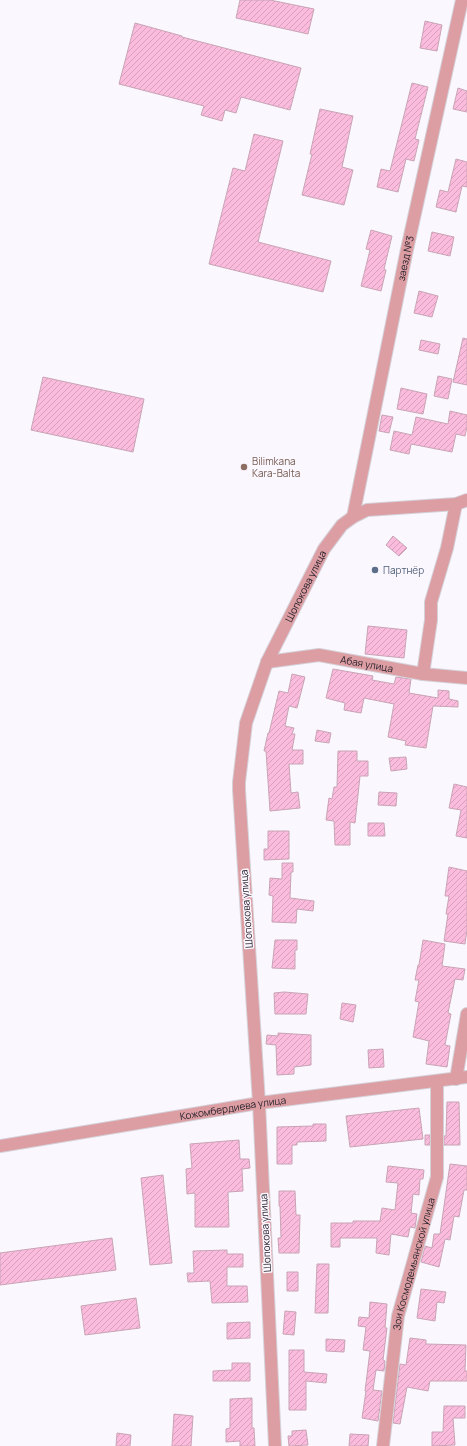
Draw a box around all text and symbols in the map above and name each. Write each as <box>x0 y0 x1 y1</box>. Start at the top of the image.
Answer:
street label: заезд №3 <box>394 234 417 282</box>
place label: Bilimkana Kara-Balta <box>252 454 300 480</box>
marker: Bilimkana Kara-Balta <box>239 462 249 472</box>
street label: Шопокова улица <box>281 548 329 624</box>
place label: Партнёр <box>383 563 424 577</box>
marker: Партнёр <box>370 565 380 575</box>
street label: Абая улица <box>339 652 394 675</box>
street label: Шопокова улица <box>236 869 256 949</box>
street label: Кожомбердиева улица <box>179 1093 287 1123</box>
street label: Шопокова улица <box>256 1193 274 1273</box>
street label: Зои Космодемьянской улица <box>389 1196 438 1331</box>

